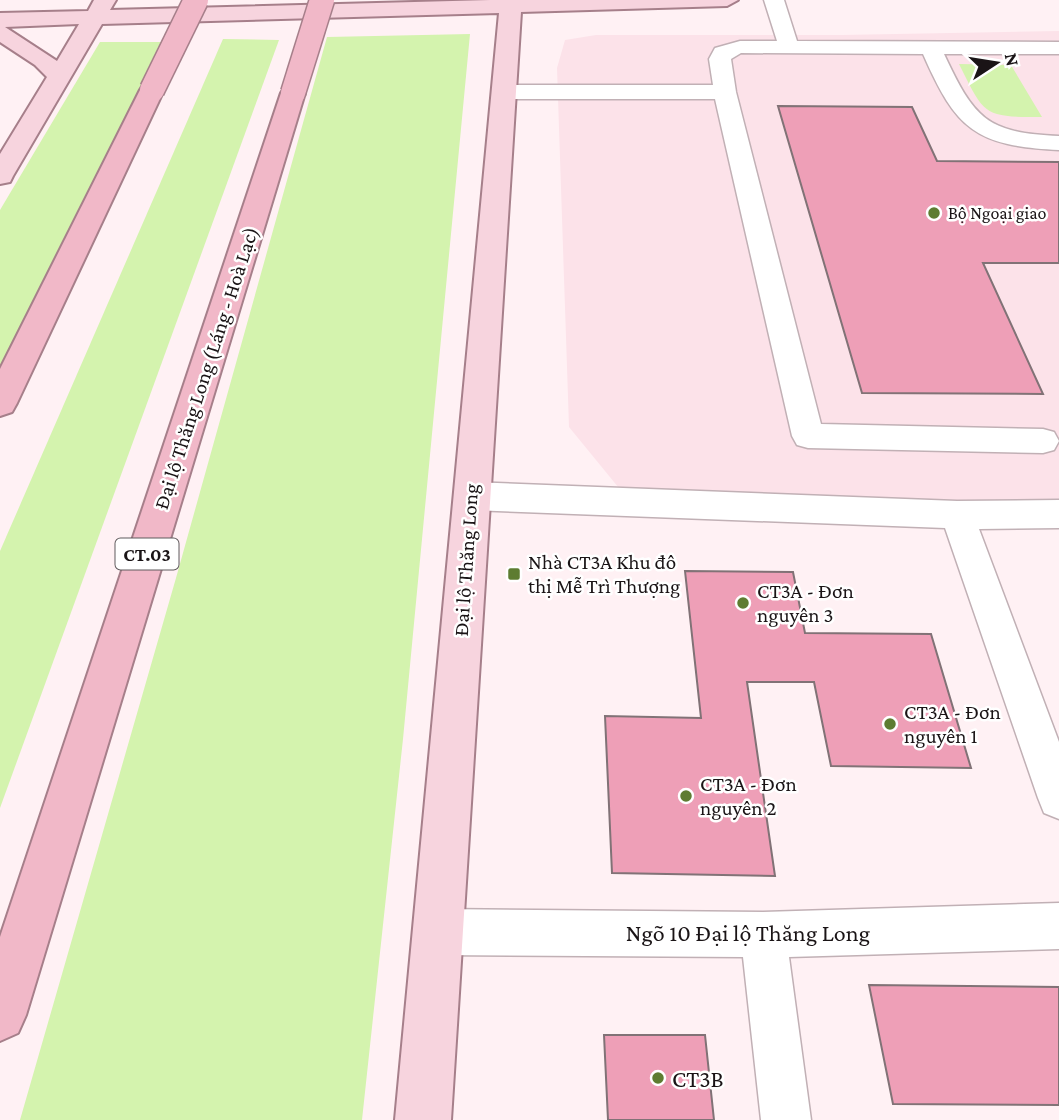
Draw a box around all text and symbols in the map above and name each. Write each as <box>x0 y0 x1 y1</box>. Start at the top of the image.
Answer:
north arrow <box>961 28 1031 98</box>
text: N <box>1001 51 1024 68</box>
place label: Bộ Ngoại giao <box>948 203 1046 223</box>
marker: Bộ Ngoại giao <box>926 205 942 221</box>
street label: Đại lộ Thăng Long (Láng - Hoà Lạc) <box>149 224 263 512</box>
street label: Đại lộ Thăng Long <box>449 483 483 637</box>
road number: CT.03 <box>116 538 178 569</box>
place label: Nhà CT3A Khu đô thị Mễ Trì Thượng <box>528 550 680 598</box>
marker: Nhà CT3A Khu đô thị Mễ Trì Thượng <box>506 566 522 582</box>
place label: CT3A - Đơn nguyên 3 <box>757 579 854 627</box>
marker: CT3A - Đơn nguyên 3 <box>735 595 751 611</box>
place label: CT3A - Đơn nguyên 1 <box>904 700 1001 748</box>
marker: CT3A - Đơn nguyên 1 <box>882 716 898 732</box>
place label: CT3A - Đơn nguyên 2 <box>700 772 797 820</box>
marker: CT3A - Đơn nguyên 2 <box>678 788 694 804</box>
street label: Ngõ 10 Đại lộ Thăng Long <box>626 919 871 946</box>
place label: CT3B <box>672 1065 724 1092</box>
marker: CT3B <box>650 1070 666 1086</box>

